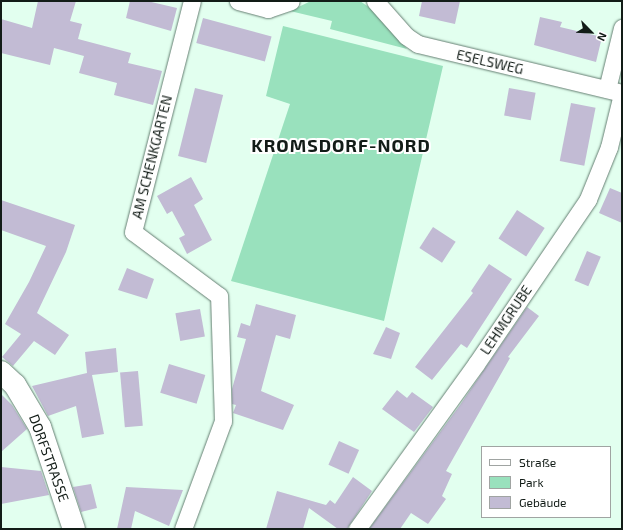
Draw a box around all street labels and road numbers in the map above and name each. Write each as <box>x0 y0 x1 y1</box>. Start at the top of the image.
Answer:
street label: ESELSWEG <box>455 46 525 78</box>
street label: AM SCHENKGARTEN <box>129 93 175 221</box>
street label: LEHMGRUBE <box>477 282 535 358</box>
street label: DORFSTRASSE <box>25 412 73 504</box>

